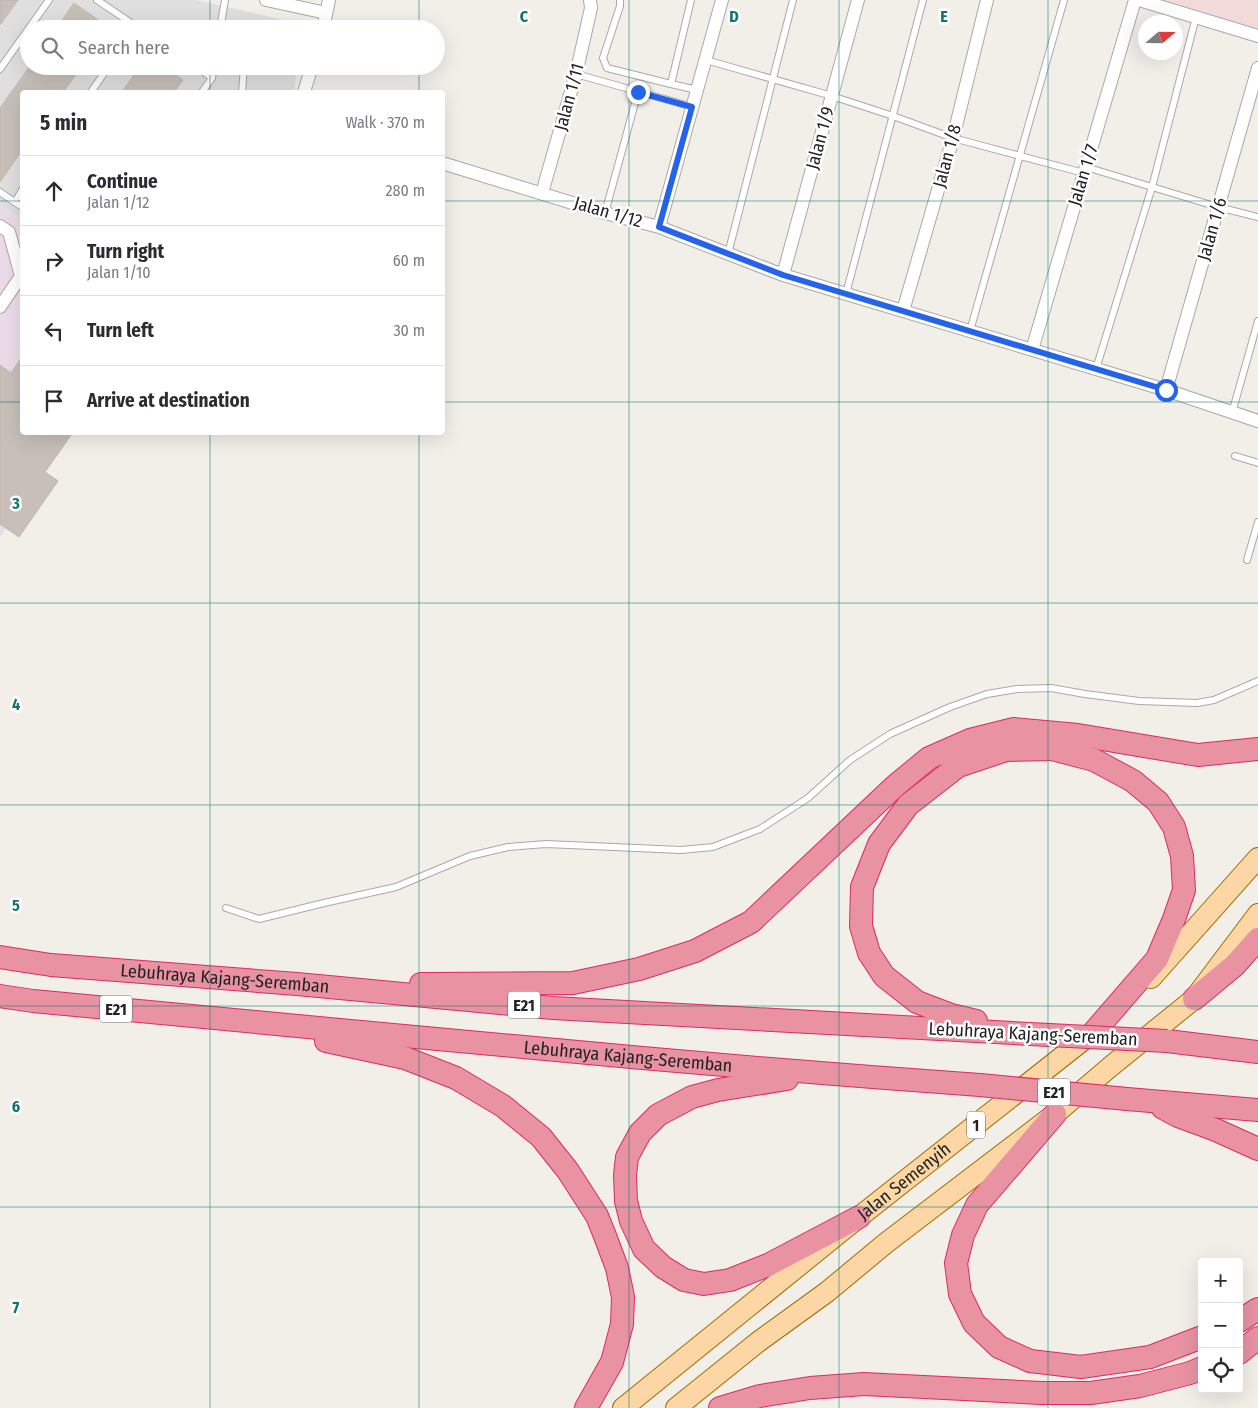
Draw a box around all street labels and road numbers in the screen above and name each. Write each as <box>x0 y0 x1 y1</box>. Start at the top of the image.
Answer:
street label: Jalan 1/11 <box>549 61 589 133</box>
street label: Jalan 1/9 <box>801 104 839 172</box>
street label: Jalan 1/8 <box>928 122 966 190</box>
street label: Jalan 1/7 <box>1063 141 1103 209</box>
street label: Jalan 1/12 <box>571 192 645 232</box>
street label: Jalan 1/6 <box>1193 195 1231 263</box>
street label: Lebuhraya Kajang-Seremban <box>120 959 330 998</box>
road number: E21 <box>508 992 540 1018</box>
road number: E21 <box>100 996 132 1022</box>
street label: Lebuhraya Kajang-Seremban <box>928 1018 1138 1050</box>
street label: Lebuhraya Kajang-Seremban <box>523 1036 733 1077</box>
road number: E21 <box>1038 1078 1070 1106</box>
road number: 1 <box>967 1112 985 1138</box>
street label: Jalan Semenyih <box>853 1138 955 1225</box>

